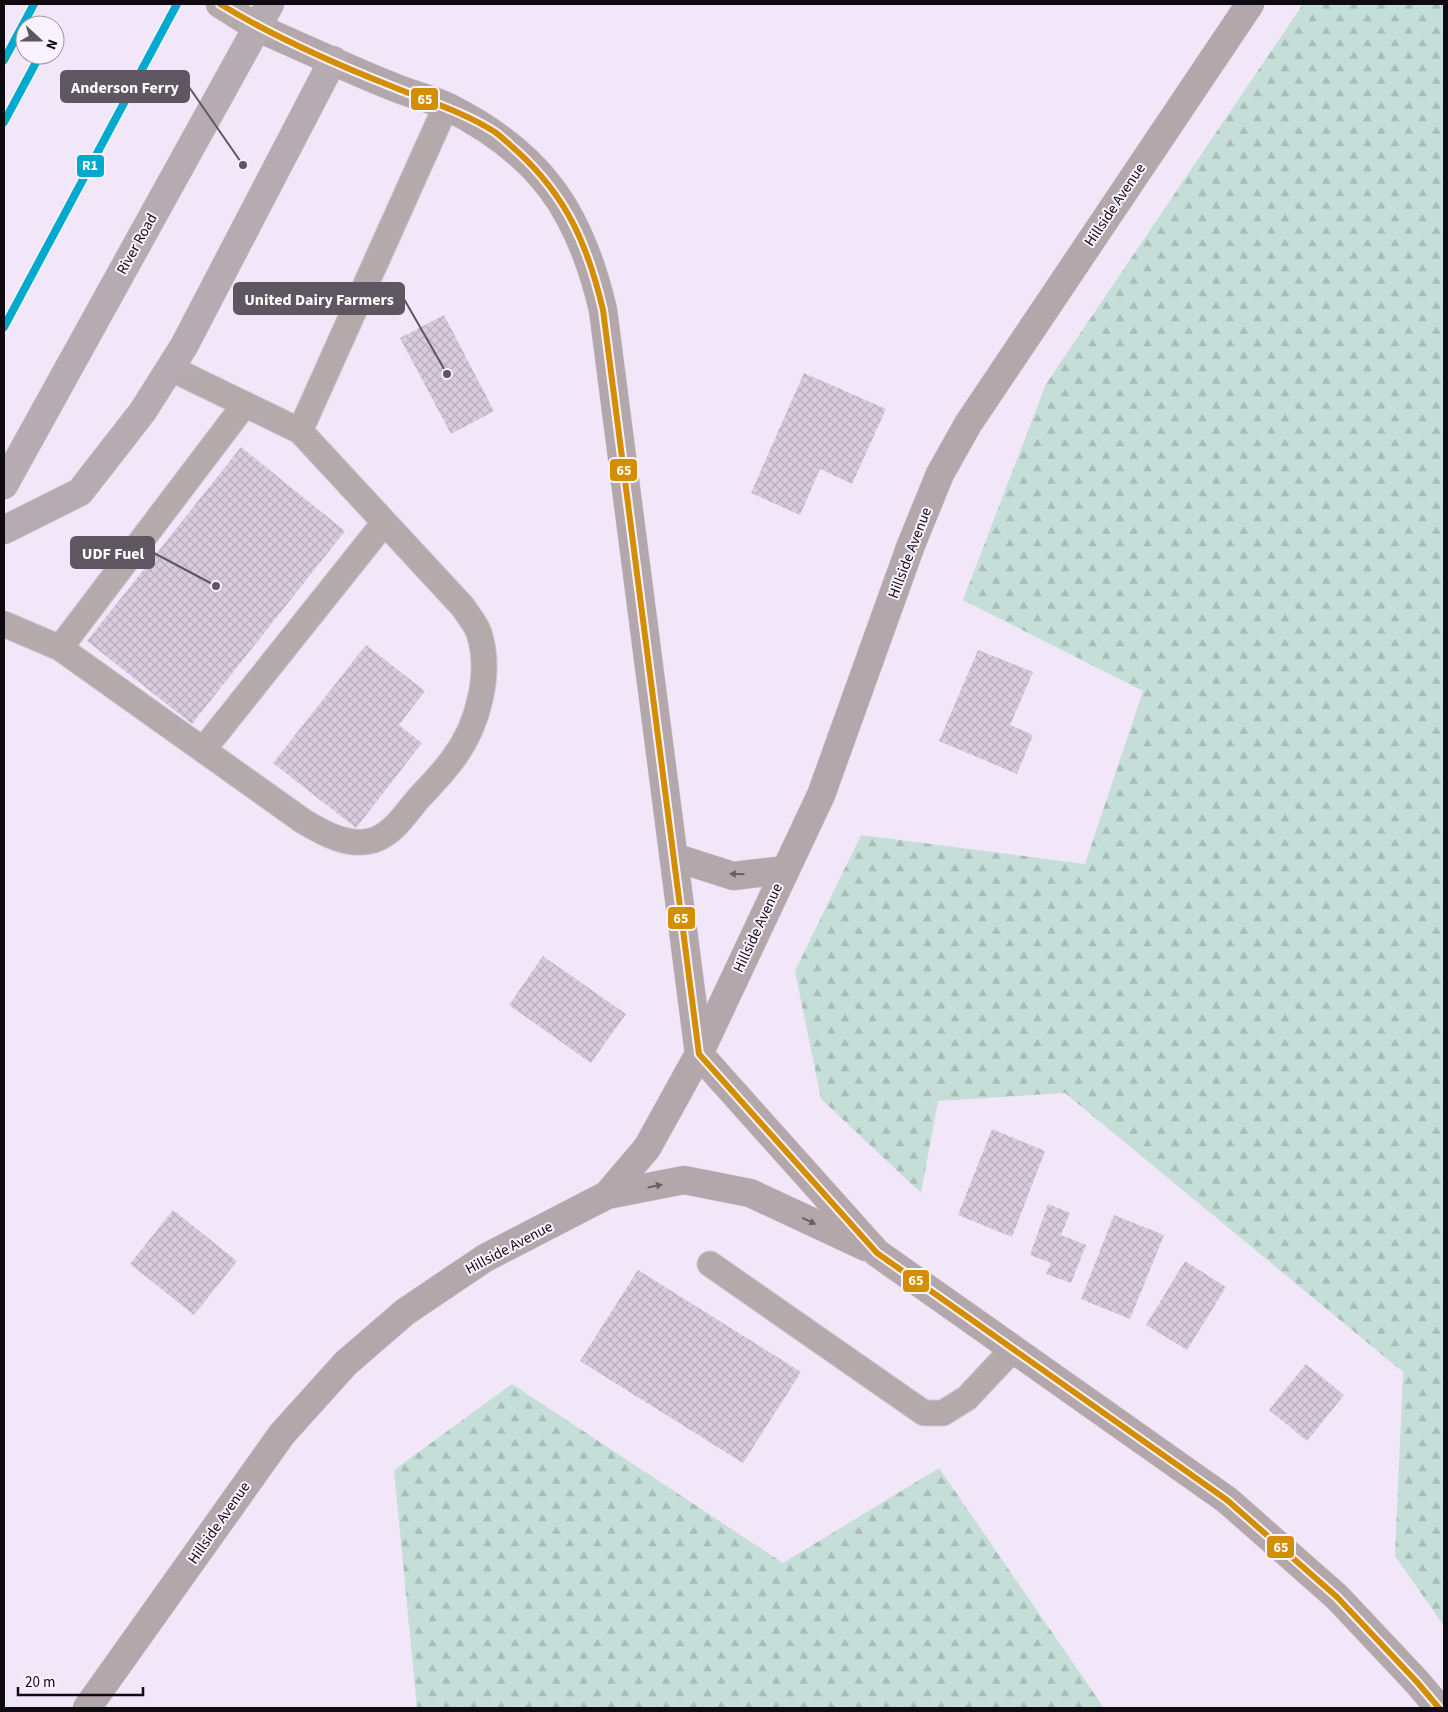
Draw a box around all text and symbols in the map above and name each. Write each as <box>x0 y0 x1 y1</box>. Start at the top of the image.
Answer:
north arrow <box>15 15 65 65</box>
text: N <box>40 36 62 52</box>
callout: Anderson Ferry <box>61 71 189 102</box>
text: Anderson Ferry <box>70 77 180 99</box>
line badge: 65 <box>410 87 439 111</box>
text: 65 <box>418 90 432 110</box>
line badge: R1 <box>76 154 105 178</box>
text: R1 <box>82 156 98 176</box>
street label: Hillside Avenue <box>1079 159 1151 251</box>
street label: River Road <box>112 210 162 278</box>
callout: United Dairy Farmers <box>234 283 404 314</box>
text: United Dairy Farmers <box>244 289 394 311</box>
line badge: 65 <box>609 458 638 482</box>
text: 65 <box>617 461 631 481</box>
street label: Hillside Avenue <box>883 504 937 602</box>
callout: UDF Fuel <box>71 537 154 568</box>
text: UDF Fuel <box>82 543 145 565</box>
one-way arrow <box>728 870 744 878</box>
street label: Hillside Avenue <box>728 880 788 976</box>
line badge: 65 <box>667 906 696 930</box>
text: 65 <box>674 909 688 929</box>
one-way arrow <box>647 1181 663 1189</box>
street label: Hillside Avenue <box>462 1216 556 1280</box>
one-way arrow <box>802 1217 817 1225</box>
line badge: 65 <box>902 1269 930 1293</box>
text: 65 <box>909 1271 923 1291</box>
street label: Hillside Avenue <box>183 1478 255 1568</box>
line badge: 65 <box>1266 1535 1295 1559</box>
text: 65 <box>1274 1538 1288 1558</box>
scale bar <box>18 1664 142 1696</box>
text: 20 m <box>25 1672 55 1693</box>

